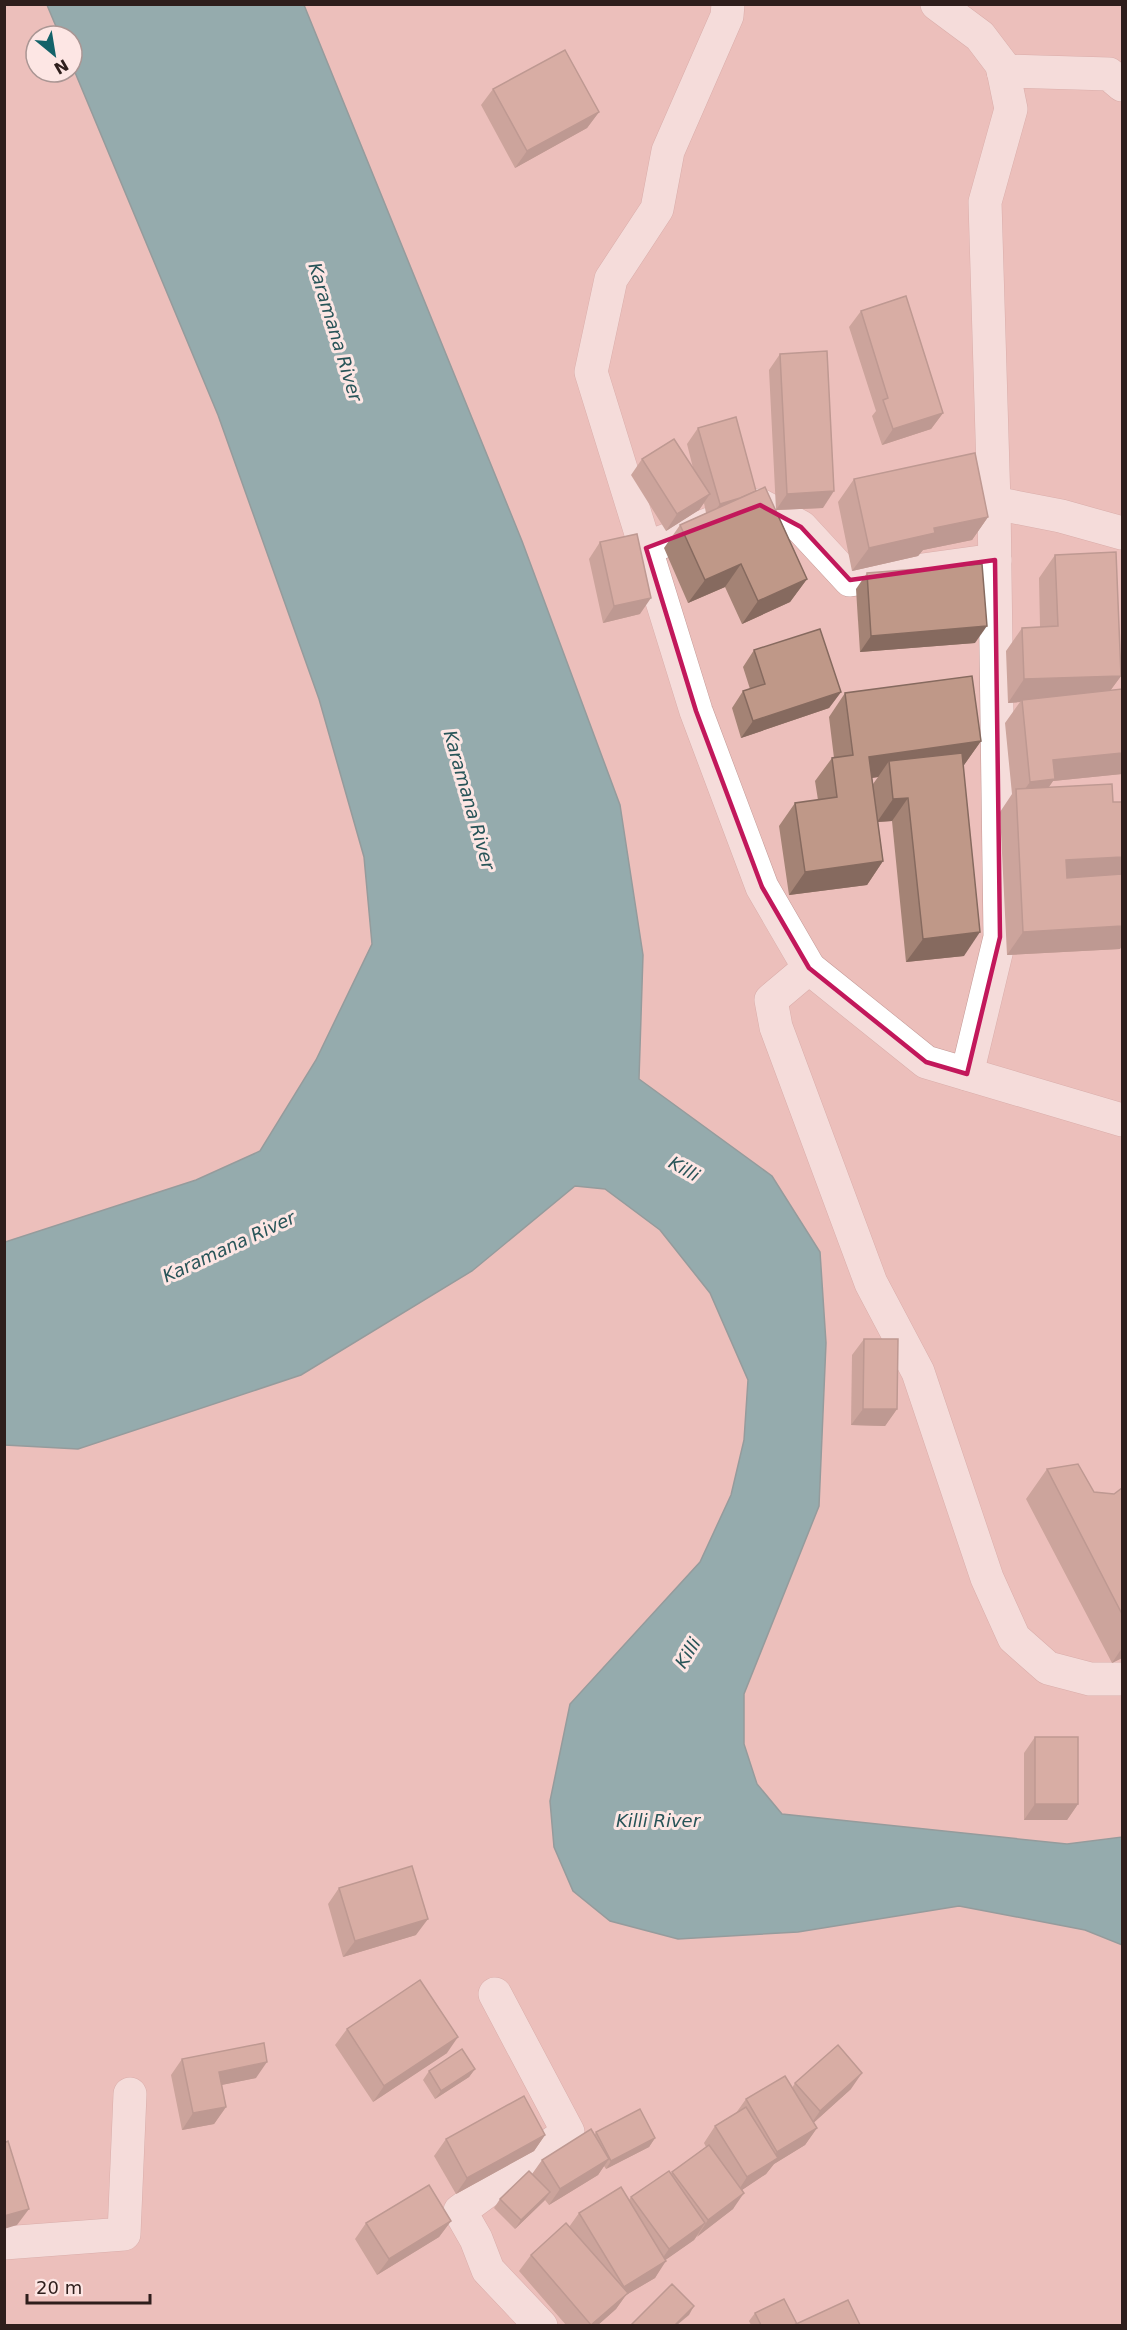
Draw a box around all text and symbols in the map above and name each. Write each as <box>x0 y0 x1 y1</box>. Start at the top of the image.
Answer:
north arrow <box>24 24 84 84</box>
text: N <box>51 55 72 78</box>
water label: Karamana River <box>304 260 367 405</box>
water label: Karamana River <box>440 728 500 873</box>
water label: Killi <box>665 1152 703 1186</box>
water label: Karamana River <box>159 1206 300 1286</box>
water label: Killi <box>670 1634 705 1672</box>
water label: Killi River <box>616 1810 702 1831</box>
scale bar <box>27 2267 150 2305</box>
text: 20 m <box>36 2277 82 2298</box>

